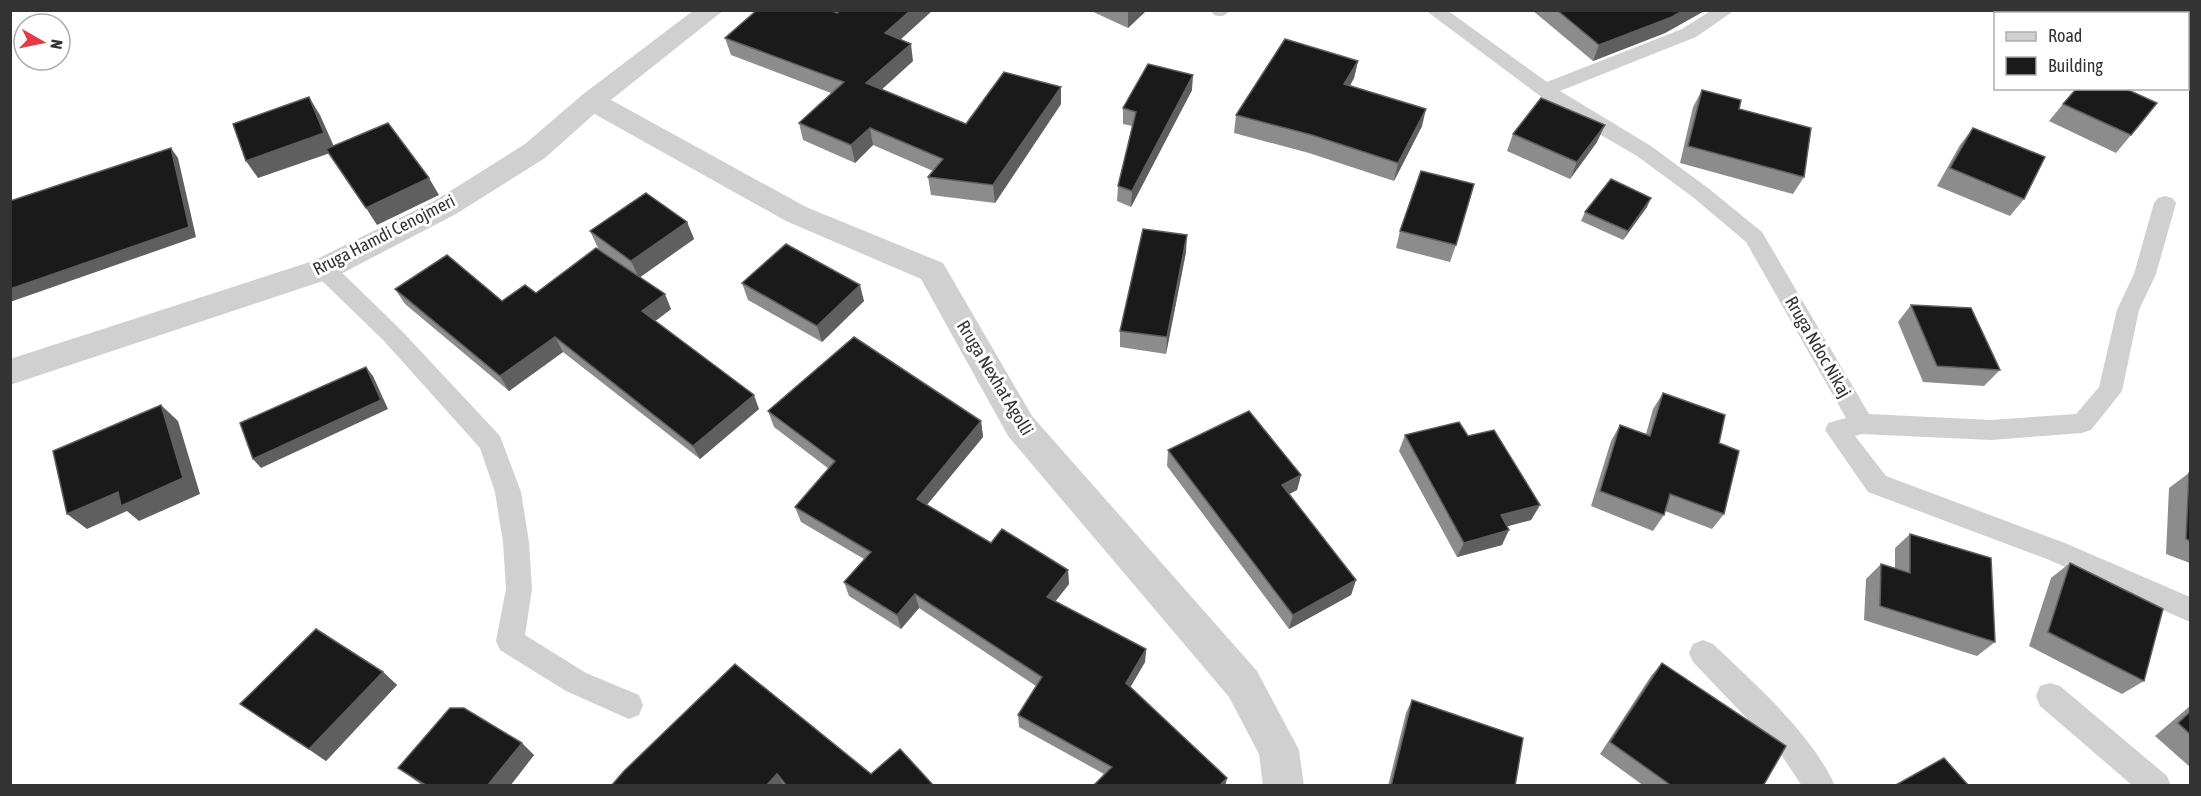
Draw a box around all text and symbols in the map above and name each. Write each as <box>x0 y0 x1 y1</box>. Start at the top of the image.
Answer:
north arrow <box>12 12 72 72</box>
legend <box>1994 12 2189 90</box>
text: Road <box>2048 25 2082 46</box>
text: N <box>47 38 66 50</box>
text: Building <box>2048 55 2103 76</box>
street label: Rruga Hamdi Cenojmeri <box>309 190 458 279</box>
street label: Rruga Ndoc Nikaj <box>1781 293 1856 401</box>
street label: Rruga Nexhat Agolli <box>953 317 1038 439</box>

